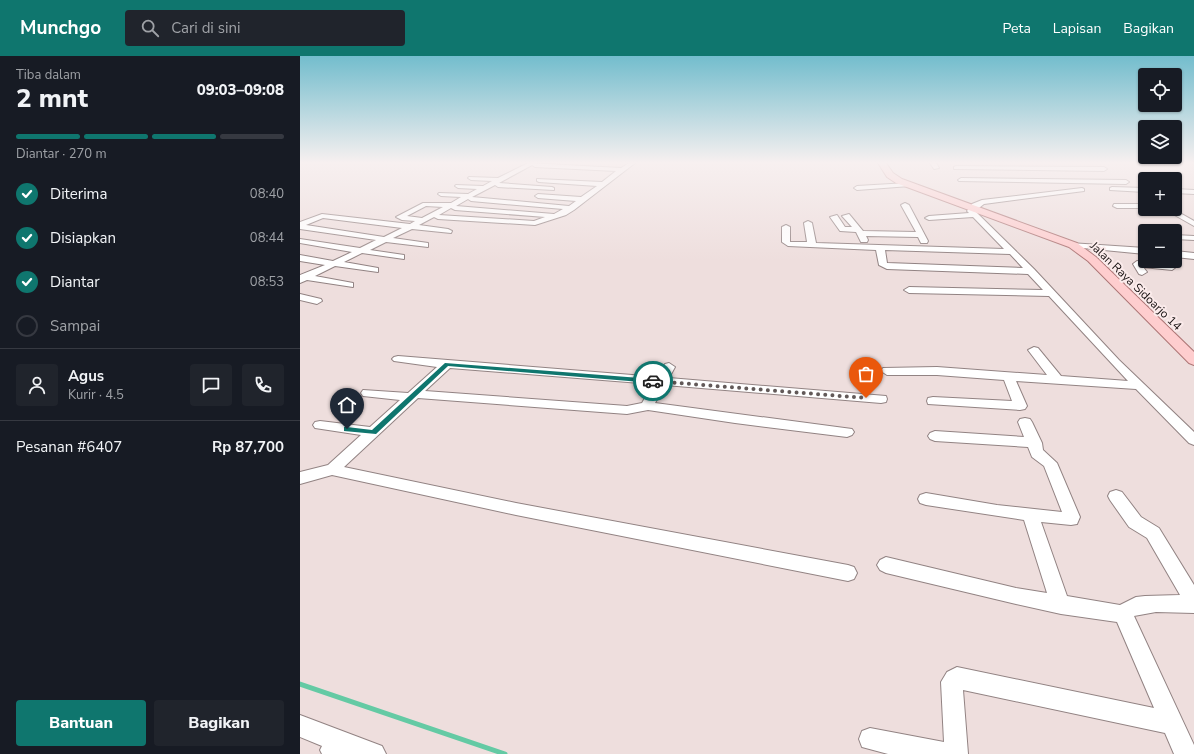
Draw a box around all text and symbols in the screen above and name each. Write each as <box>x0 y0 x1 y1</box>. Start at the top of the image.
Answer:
search box <box>125 10 405 46</box>
text: Munchgo <box>20 15 101 41</box>
icon: search <box>139 17 161 39</box>
text: Cari di sini <box>171 18 240 38</box>
text: Peta <box>1003 19 1031 38</box>
text: Lapisan <box>1053 19 1101 38</box>
text: Bagikan <box>1123 19 1174 38</box>
text: Tiba dalam <box>16 66 81 84</box>
map controls <box>1138 68 1182 268</box>
button: locate <box>1138 68 1182 112</box>
text: 09:03–09:08 <box>197 80 284 100</box>
text: 2 mnt <box>16 81 88 116</box>
button: layers <box>1138 120 1182 164</box>
text: Diantar · 270 m <box>16 145 107 163</box>
button: + <box>1138 172 1182 216</box>
icon: check <box>16 183 38 205</box>
text: Diterima <box>50 184 107 204</box>
text: 08:40 <box>250 185 284 203</box>
button: − <box>1138 224 1182 268</box>
icon: check <box>16 227 38 249</box>
text: Disiapkan <box>50 228 116 248</box>
text: 08:44 <box>250 229 284 247</box>
street label: Jalan Raya Sidoarjo 14 <box>1086 237 1185 334</box>
icon: check <box>16 271 38 293</box>
text: Diantar <box>50 272 100 292</box>
text: 08:53 <box>250 273 284 291</box>
text: Sampai <box>50 316 100 336</box>
pin <box>849 357 883 398</box>
courier <box>633 361 673 401</box>
icon: bag <box>855 363 877 385</box>
button: person <box>16 364 58 406</box>
button: chat <box>190 364 232 406</box>
button: phone <box>242 364 284 406</box>
text: Agus <box>68 366 104 386</box>
icon: car <box>642 370 664 392</box>
text: Kurir · 4.5 <box>68 386 124 404</box>
pin <box>330 388 364 429</box>
icon: home <box>336 394 358 416</box>
text: Pesanan #6407 <box>16 437 122 457</box>
text: Rp 87,700 <box>212 437 284 457</box>
button: Bantuan <box>16 700 146 746</box>
button: Bagikan <box>154 700 284 746</box>

